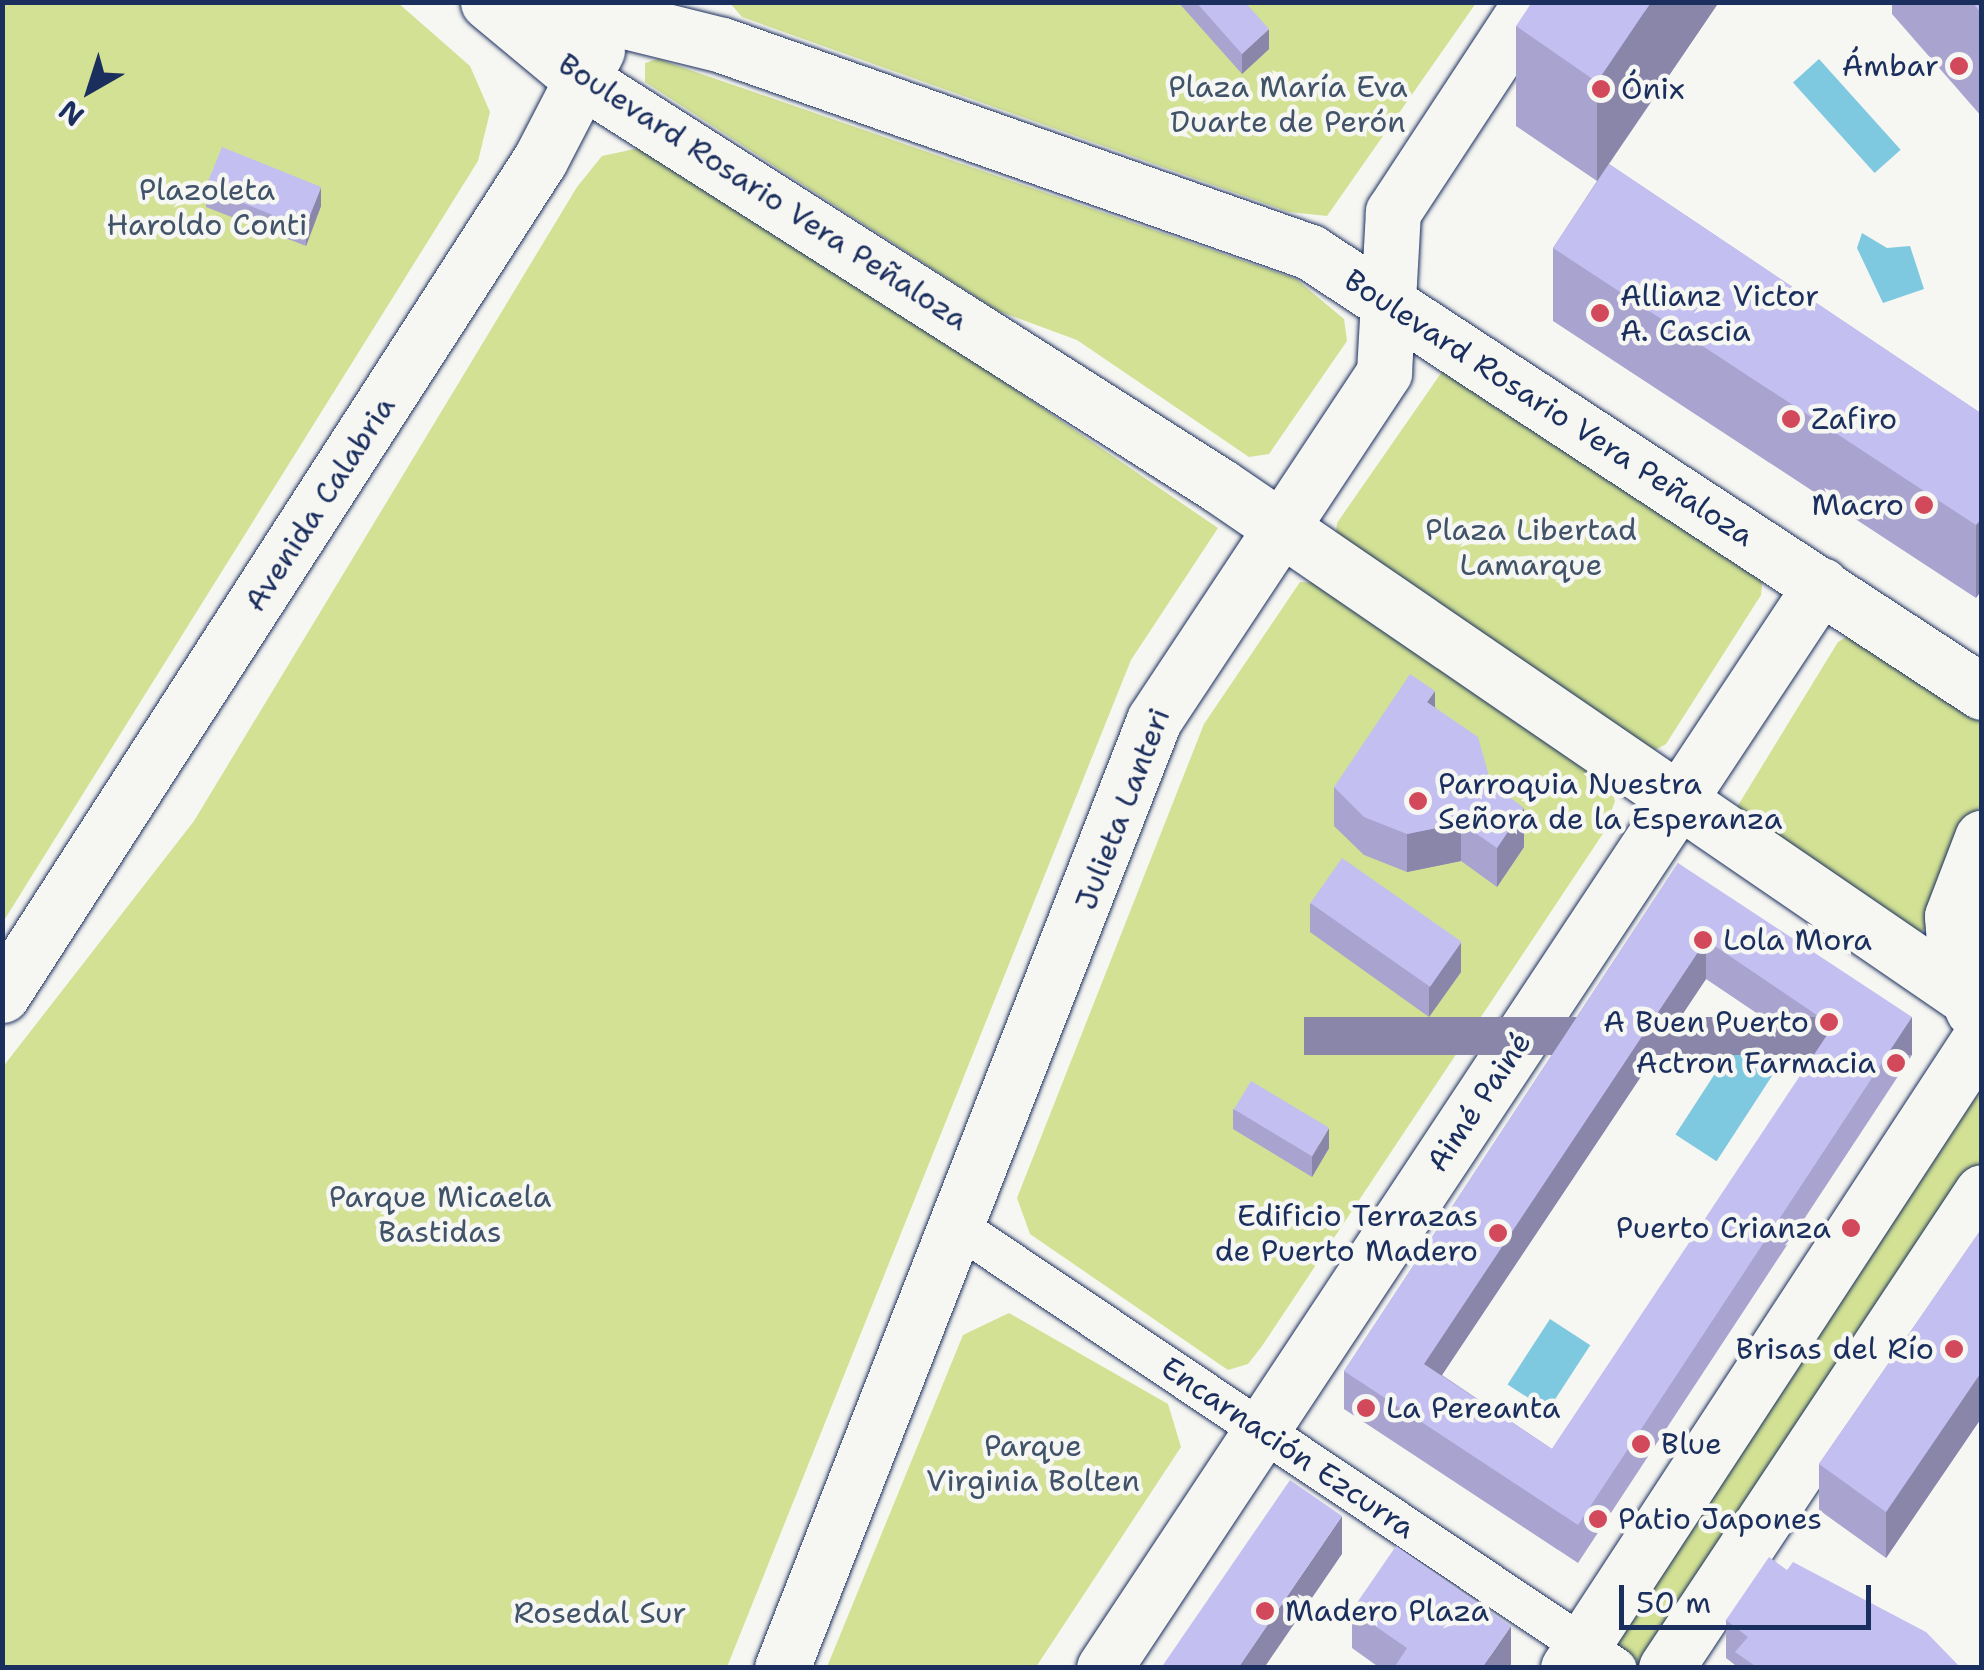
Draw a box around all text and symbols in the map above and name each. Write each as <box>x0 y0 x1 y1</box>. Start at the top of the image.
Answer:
north arrow <box>40 40 140 140</box>
street label: Boulevard Rosario Vera Peñaloza <box>551 46 975 338</box>
place label: Ámbar <box>1842 48 1939 84</box>
marker: Ámbar <box>1948 55 1970 77</box>
park label: Plaza María Eva Duarte de Perón <box>1168 69 1408 140</box>
place label: Ónix <box>1621 71 1685 107</box>
marker: Ónix <box>1590 78 1612 100</box>
text: N <box>51 92 92 135</box>
park label: Plazoleta Haroldo Conti <box>106 172 308 242</box>
street label: Boulevard Rosario Vera Peñaloza <box>1337 262 1761 554</box>
place label: Allianz Victor A. Cascia <box>1620 278 1819 348</box>
marker: Allianz Victor A. Cascia <box>1589 302 1611 324</box>
street label: Avenida Calabria <box>237 390 403 618</box>
place label: Zafiro <box>1811 401 1897 437</box>
marker: Zafiro <box>1780 408 1802 430</box>
place label: Macro <box>1812 487 1904 523</box>
marker: Macro <box>1913 494 1935 516</box>
park label: Plaza Libertad Lamarque <box>1425 512 1637 582</box>
street label: Julieta Lanteri <box>1068 703 1178 915</box>
place label: Parroquia Nuestra Señora de la Esperanza <box>1438 766 1782 836</box>
marker: Parroquia Nuestra Señora de la Esperanza <box>1407 790 1429 812</box>
place label: Lola Mora <box>1723 922 1872 958</box>
marker: Lola Mora <box>1692 929 1714 951</box>
place label: A Buen Puerto <box>1603 1004 1809 1040</box>
marker: A Buen Puerto <box>1818 1011 1840 1033</box>
street label: Aimé Painé <box>1419 1025 1539 1179</box>
place label: Actron Farmacia <box>1636 1045 1876 1081</box>
marker: Actron Farmacia <box>1885 1052 1907 1074</box>
park label: Parque Micaela Bastidas <box>329 1179 551 1250</box>
place label: Edificio Terrazas de Puerto Madero <box>1215 1198 1478 1268</box>
place label: Puerto Crianza <box>1616 1210 1831 1246</box>
marker: Puerto Crianza <box>1840 1217 1862 1239</box>
marker: Edificio Terrazas de Puerto Madero <box>1487 1222 1509 1244</box>
place label: Brisas del Río <box>1736 1331 1934 1367</box>
marker: Brisas del Río <box>1943 1338 1965 1360</box>
street label: Encarnación Ezcurra <box>1154 1350 1422 1546</box>
place label: La Pereanta <box>1386 1390 1560 1426</box>
marker: La Pereanta <box>1355 1397 1377 1419</box>
place label: Blue <box>1661 1426 1722 1462</box>
park label: Parque Virginia Bolten <box>926 1428 1140 1498</box>
marker: Blue <box>1630 1433 1652 1455</box>
place label: Patio Japones <box>1618 1501 1822 1537</box>
marker: Patio Japones <box>1587 1508 1609 1530</box>
scale bar <box>1624 1565 1876 1627</box>
text: 50 m <box>1636 1582 1711 1623</box>
place label: Madero Plaza <box>1285 1593 1489 1629</box>
park label: Rosedal Sur <box>514 1595 686 1631</box>
marker: Madero Plaza <box>1254 1600 1276 1622</box>

